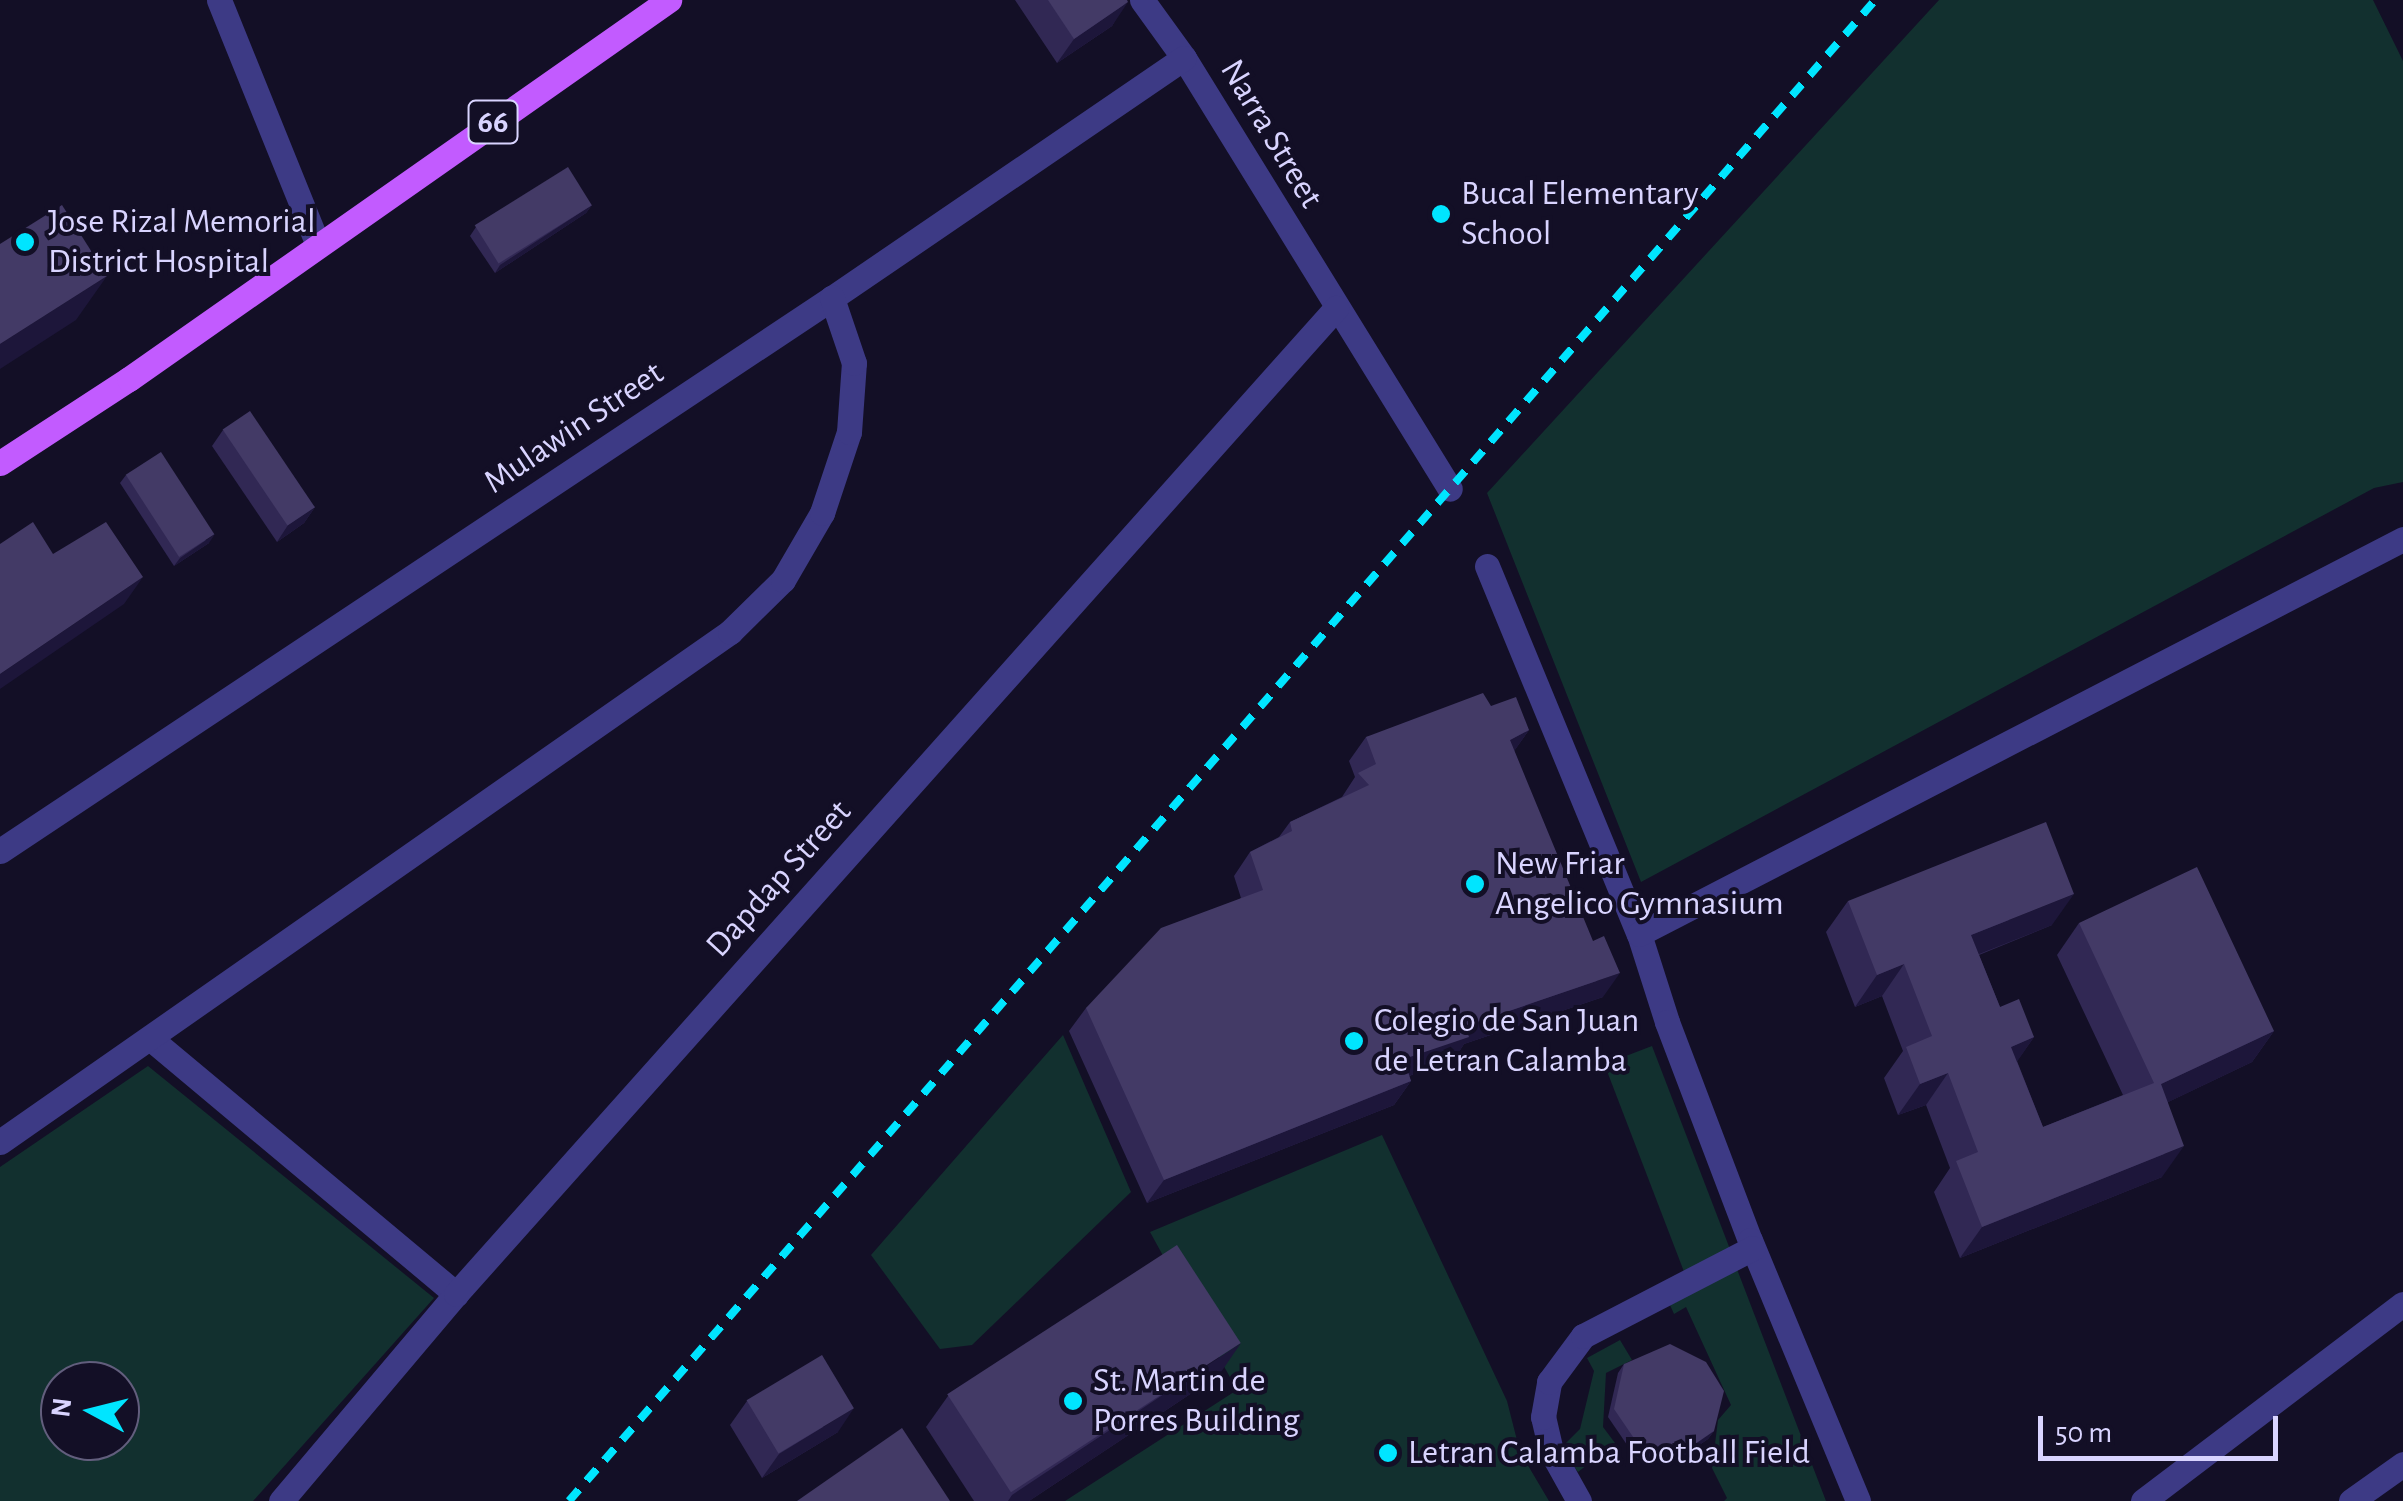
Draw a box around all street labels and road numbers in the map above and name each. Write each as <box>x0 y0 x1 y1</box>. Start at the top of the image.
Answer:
street label: Narra Street <box>1210 52 1332 216</box>
road number: 66 <box>466 95 520 149</box>
street label: Mulawin Street <box>476 353 672 503</box>
street label: Dapdap Street <box>698 792 860 966</box>

